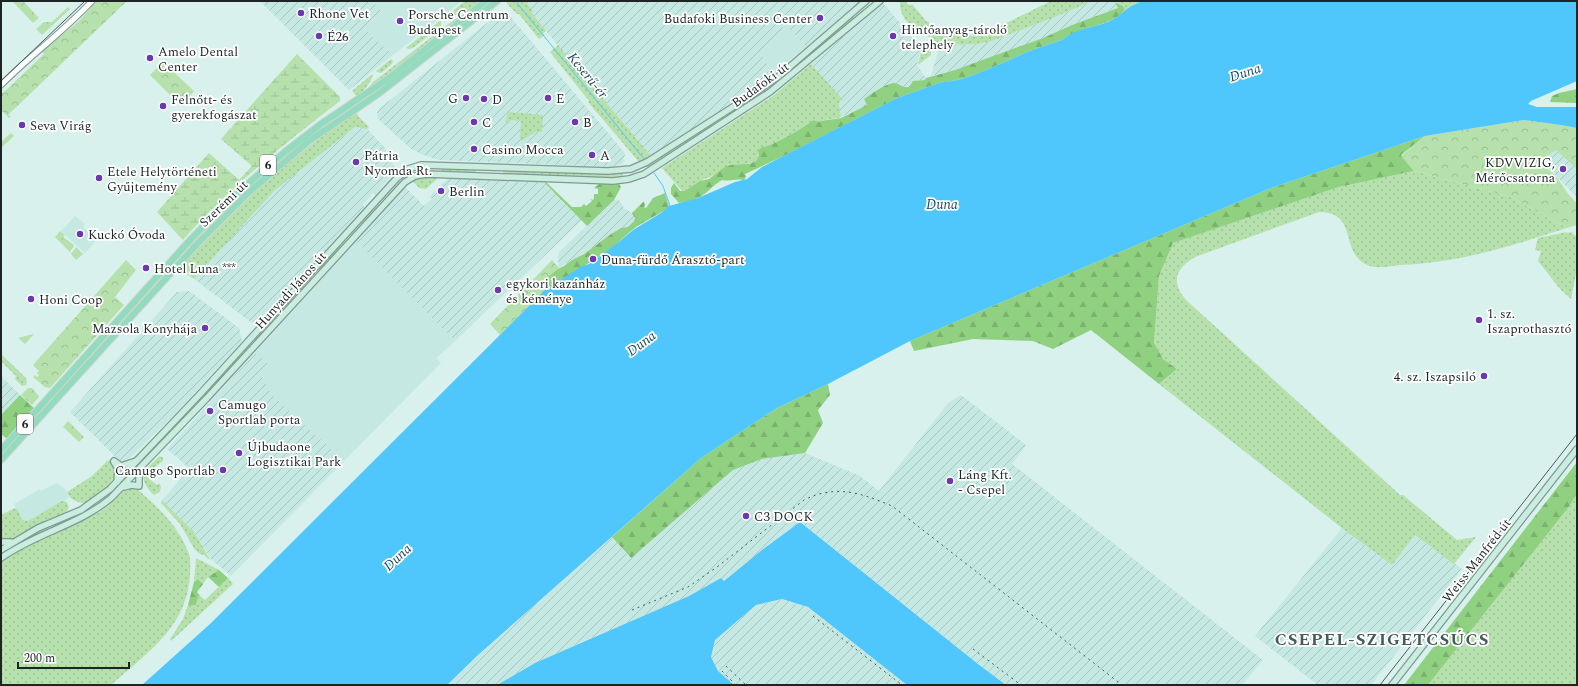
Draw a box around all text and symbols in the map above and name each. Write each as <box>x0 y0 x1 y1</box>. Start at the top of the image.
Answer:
place label: Rhone Vet <box>309 4 370 24</box>
place label: Porsche Centrum Budapest <box>408 5 509 40</box>
marker: Rhone Vet <box>296 8 306 18</box>
place label: Budafoki Business Center <box>664 9 812 29</box>
marker: Budafoki Business Center <box>815 13 825 23</box>
marker: Porsche Centrum Budapest <box>395 16 405 26</box>
place label: Hintőanyag-tároló telephely <box>901 20 1007 55</box>
place label: É26 <box>327 27 349 47</box>
marker: É26 <box>314 31 324 41</box>
marker: Hintőanyag-tároló telephely <box>888 31 898 41</box>
place label: Amelo Dental Center <box>158 42 238 77</box>
water label: Keserű-ér <box>562 48 613 103</box>
marker: Amelo Dental Center <box>145 53 155 63</box>
street label: Budafoki út <box>728 57 794 113</box>
water label: Duna <box>1227 58 1264 87</box>
place label: G <box>448 89 458 109</box>
place label: E <box>556 89 564 109</box>
place label: Felnőtt- és gyerekfogászat <box>171 90 257 125</box>
place label: D <box>492 90 502 110</box>
marker: G <box>461 93 471 103</box>
marker: E <box>543 93 553 103</box>
marker: D <box>479 94 489 104</box>
marker: Felnőtt- és gyerekfogászat <box>158 101 168 111</box>
place label: C <box>482 113 491 133</box>
place label: B <box>583 113 592 133</box>
place label: Seva Virág <box>30 116 92 136</box>
marker: C <box>469 117 479 127</box>
marker: B <box>570 117 580 127</box>
marker: Seva Virág <box>17 120 27 130</box>
place label: Casino Mocca <box>482 140 564 160</box>
marker: Casino Mocca <box>469 144 479 154</box>
place label: Pátria Nyomda Rt. <box>364 146 432 181</box>
place label: A <box>600 146 610 166</box>
marker: A <box>587 150 597 160</box>
place label: KDVVIZIG, Mérőcsatorna <box>1475 153 1556 188</box>
road number: 6 <box>260 155 276 175</box>
marker: Pátria Nyomda Rt. <box>351 157 361 167</box>
place label: Etele Helytörténeti Gyűjtemény <box>107 162 217 197</box>
marker: KDVVIZIG, Mérőcsatorna <box>1558 164 1568 174</box>
marker: Etele Helytörténeti Gyűjtemény <box>94 173 104 183</box>
street label: Szerémi út <box>195 175 253 232</box>
place label: Berlin <box>449 182 485 202</box>
marker: Berlin <box>436 186 446 196</box>
water label: Duna <box>926 194 958 215</box>
place label: Kuckó Óvoda <box>88 225 166 245</box>
marker: Kuckó Óvoda <box>75 229 85 239</box>
street label: Hunyadi János út <box>250 247 332 334</box>
place label: Duna-fürdő Árasztó-part <box>601 250 745 270</box>
marker: Duna-fürdő Árasztó-part <box>588 254 598 264</box>
place label: Hotel Luna *** <box>154 259 236 279</box>
marker: Hotel Luna *** <box>141 263 151 273</box>
place label: egykori kazánház és kéménye <box>506 274 606 309</box>
marker: egykori kazánház és kéménye <box>493 285 503 295</box>
place label: Honi Coop <box>39 290 102 310</box>
marker: Honi Coop <box>26 294 36 304</box>
place label: 1. sz. Iszaprothasztó <box>1487 304 1572 339</box>
marker: 1. sz. Iszaprothasztó <box>1474 315 1484 325</box>
place label: Mazsola Konyhája <box>92 319 198 339</box>
marker: Mazsola Konyhája <box>200 323 210 333</box>
water label: Duna <box>622 326 660 361</box>
place label: 4. sz. Iszapsiló <box>1394 367 1476 387</box>
marker: 4. sz. Iszapsiló <box>1479 371 1489 381</box>
place label: Camugo Sportlab porta <box>218 395 301 430</box>
marker: Camugo Sportlab porta <box>205 406 215 416</box>
road number: 6 <box>17 414 33 434</box>
place label: Újbudaone Logisztikai Park <box>247 437 341 472</box>
marker: Újbudaone Logisztikai Park <box>234 448 244 458</box>
place label: Camugo Sportlab <box>115 461 215 481</box>
marker: Camugo Sportlab <box>218 465 228 475</box>
place label: Láng Kft. - Csepel <box>958 465 1012 500</box>
marker: Láng Kft. - Csepel <box>945 476 955 486</box>
place label: C3 DOCK <box>754 507 813 527</box>
marker: C3 DOCK <box>741 511 751 521</box>
street label: Weiss Manfréd út <box>1438 514 1516 607</box>
water label: Duna <box>379 539 416 576</box>
district label: CSEPEL-SZIGETCSÚCS <box>1275 627 1489 653</box>
scale bar <box>18 644 129 670</box>
text: 200 m <box>24 649 55 668</box>

